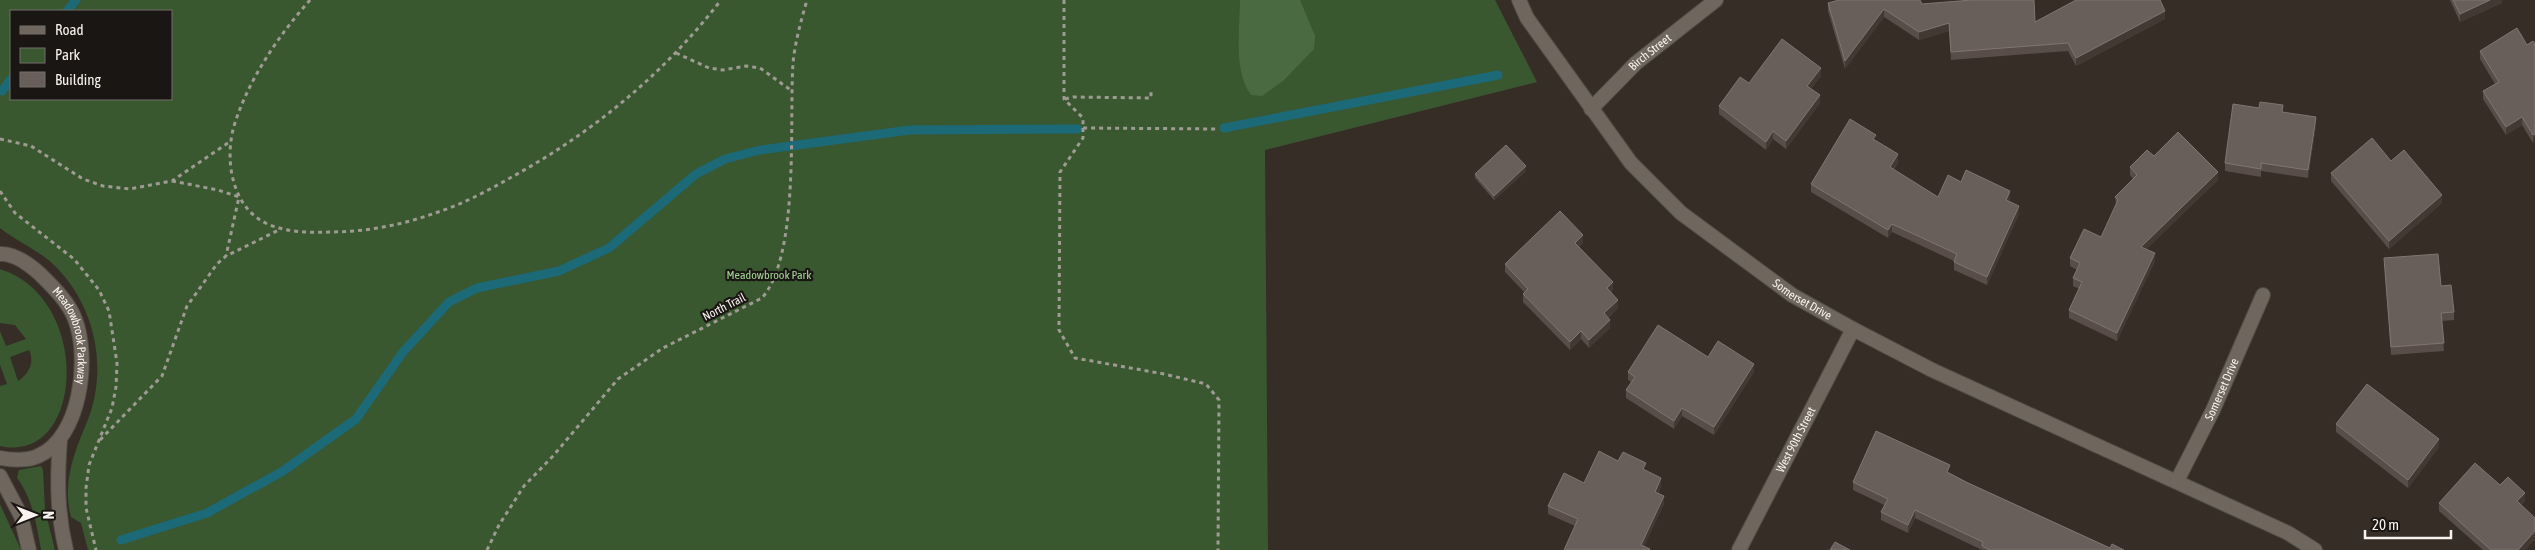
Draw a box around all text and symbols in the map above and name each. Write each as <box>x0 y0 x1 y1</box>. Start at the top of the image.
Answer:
legend <box>10 10 172 100</box>
text: Road <box>55 21 84 38</box>
street label: Birch Street <box>1626 31 1674 73</box>
text: Park <box>55 46 80 63</box>
text: Building <box>55 71 101 88</box>
park label: Meadowbrook Park <box>727 268 812 282</box>
street label: Somerset Drive <box>1770 276 1834 323</box>
street label: Meadowbrook Parkway <box>49 284 89 385</box>
street label: North Trail <box>700 290 749 324</box>
street label: Somerset Drive <box>2202 356 2242 423</box>
street label: West 90th Street <box>1773 404 1819 475</box>
north arrow <box>10 490 60 540</box>
scale bar <box>2365 508 2451 540</box>
text: N <box>40 511 56 519</box>
text: 20 m <box>2372 516 2399 533</box>

